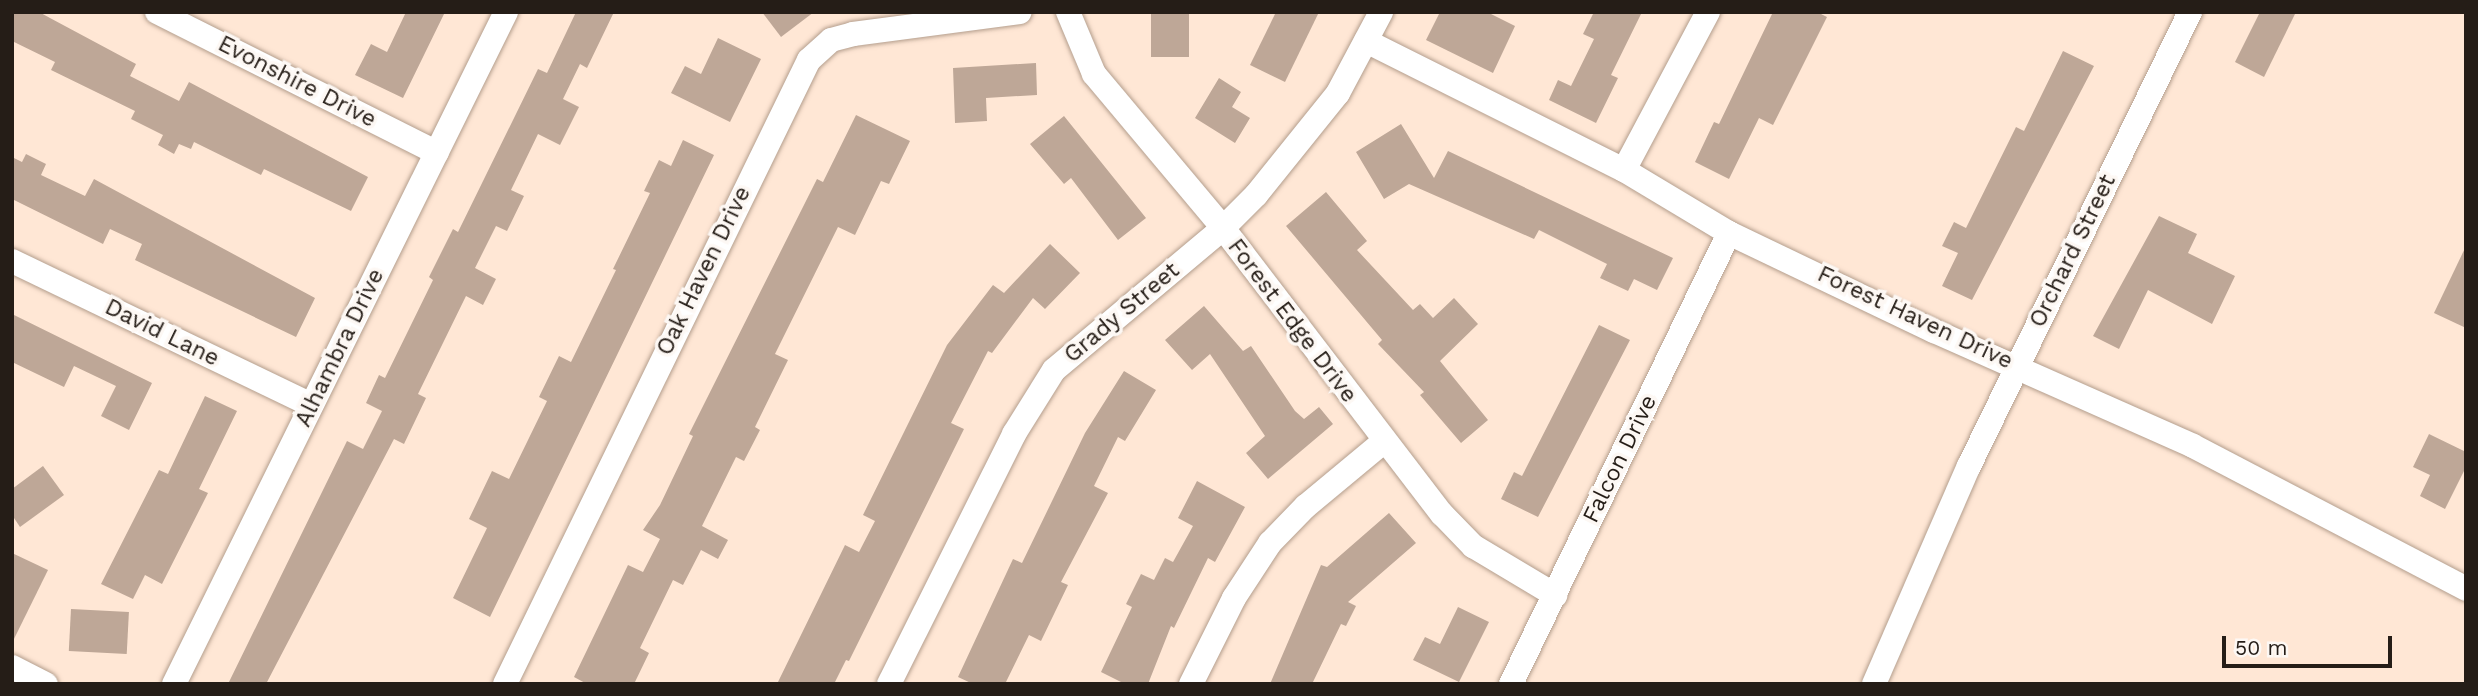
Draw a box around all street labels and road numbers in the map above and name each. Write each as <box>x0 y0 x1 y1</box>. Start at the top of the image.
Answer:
street label: Evonshire Drive <box>213 30 381 134</box>
street label: Orchard Street <box>2024 170 2122 332</box>
street label: Oak Haven Drive <box>651 182 757 360</box>
street label: Forest Edge Drive <box>1222 234 1362 408</box>
street label: Grady Street <box>1059 257 1185 369</box>
street label: Forest Haven Drive <box>1813 261 2017 375</box>
street label: Alhambra Drive <box>290 264 390 432</box>
street label: David Lane <box>100 293 224 373</box>
street label: Falcon Drive <box>1577 391 1663 527</box>

